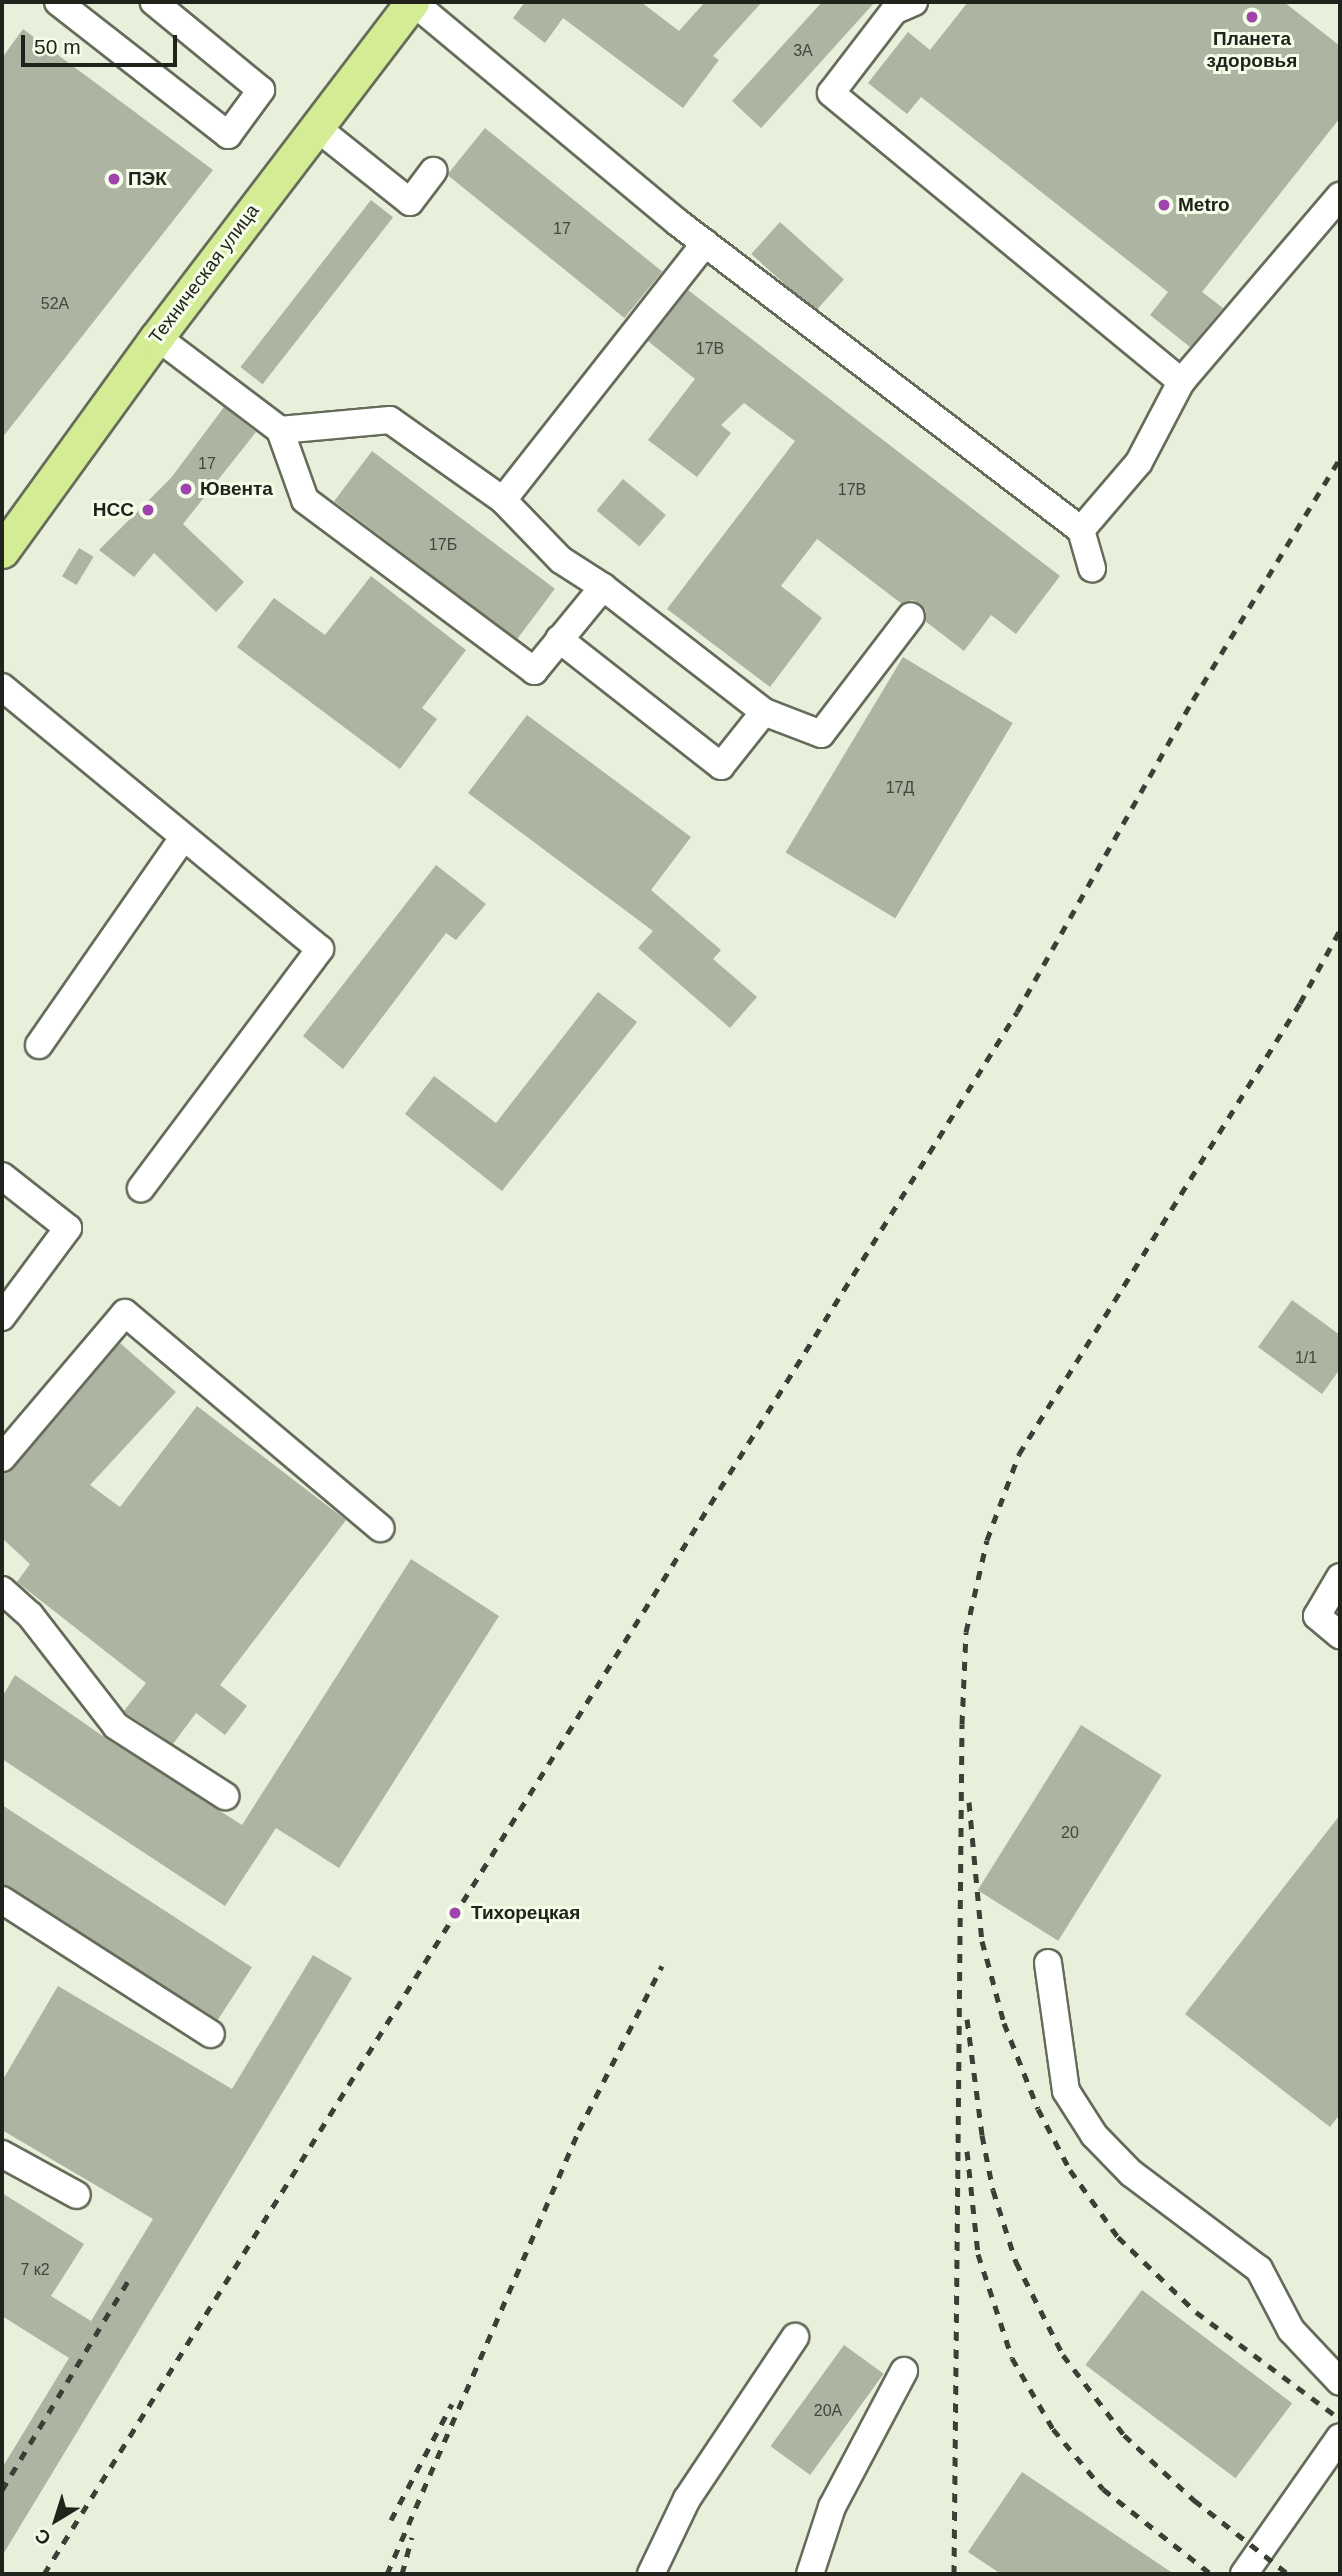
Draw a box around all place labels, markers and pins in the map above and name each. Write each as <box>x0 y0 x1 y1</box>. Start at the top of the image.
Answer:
marker: Планета здоровья <box>1244 9 1260 25</box>
place label: Планета здоровья <box>1207 28 1297 72</box>
place label: ПЭК <box>128 168 167 190</box>
marker: ПЭК <box>106 171 122 187</box>
place label: Metro <box>1178 194 1230 216</box>
marker: Metro <box>1156 197 1172 213</box>
place label: Ювента <box>200 478 273 500</box>
marker: Ювента <box>178 481 194 497</box>
place label: НСС <box>93 499 134 521</box>
marker: НСС <box>140 502 156 518</box>
place label: Тихорецкая <box>471 1902 580 1924</box>
marker: Тихорецкая <box>445 1903 465 1923</box>

